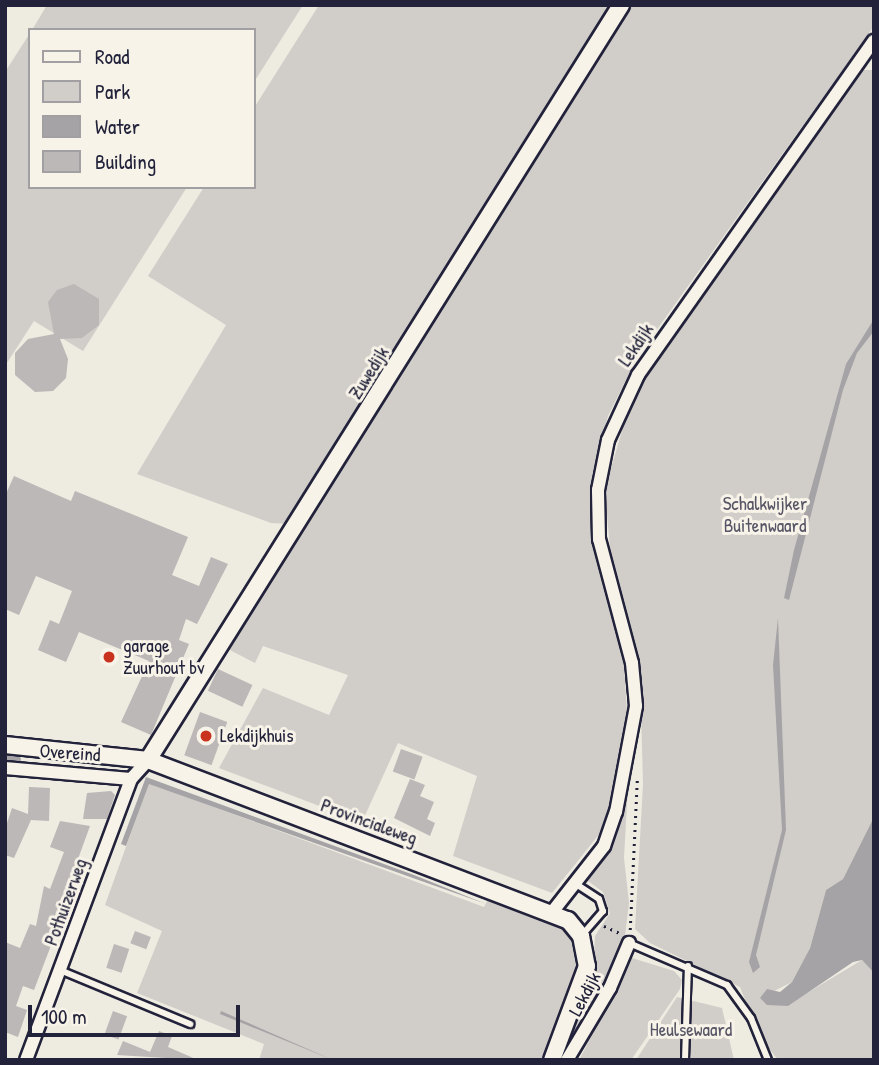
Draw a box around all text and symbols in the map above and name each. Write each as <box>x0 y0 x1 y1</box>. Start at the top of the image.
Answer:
legend <box>28 28 256 189</box>
text: Road <box>95 42 129 71</box>
text: Park <box>95 77 130 106</box>
text: Water <box>95 112 140 141</box>
text: Building <box>95 147 156 176</box>
street label: Lekdijk <box>614 319 658 371</box>
street label: Zuwedijk <box>344 343 394 403</box>
park label: Schalkwijker Buitenwaard <box>723 493 807 537</box>
place label: garage Zuurhout bv <box>123 635 205 679</box>
marker: garage Zuurhout bv <box>101 649 117 665</box>
place label: Lekdijkhuis <box>220 725 294 747</box>
marker: Lekdijkhuis <box>198 728 214 744</box>
street label: Overeind <box>39 740 101 766</box>
street label: Provincialeweg <box>318 794 420 850</box>
street label: Pothuizerweg <box>40 855 92 949</box>
street label: Lekdijk <box>564 968 606 1020</box>
scale bar <box>32 992 243 1036</box>
text: 100 m <box>41 1002 87 1031</box>
park label: Heulsewaard <box>650 1019 732 1041</box>

